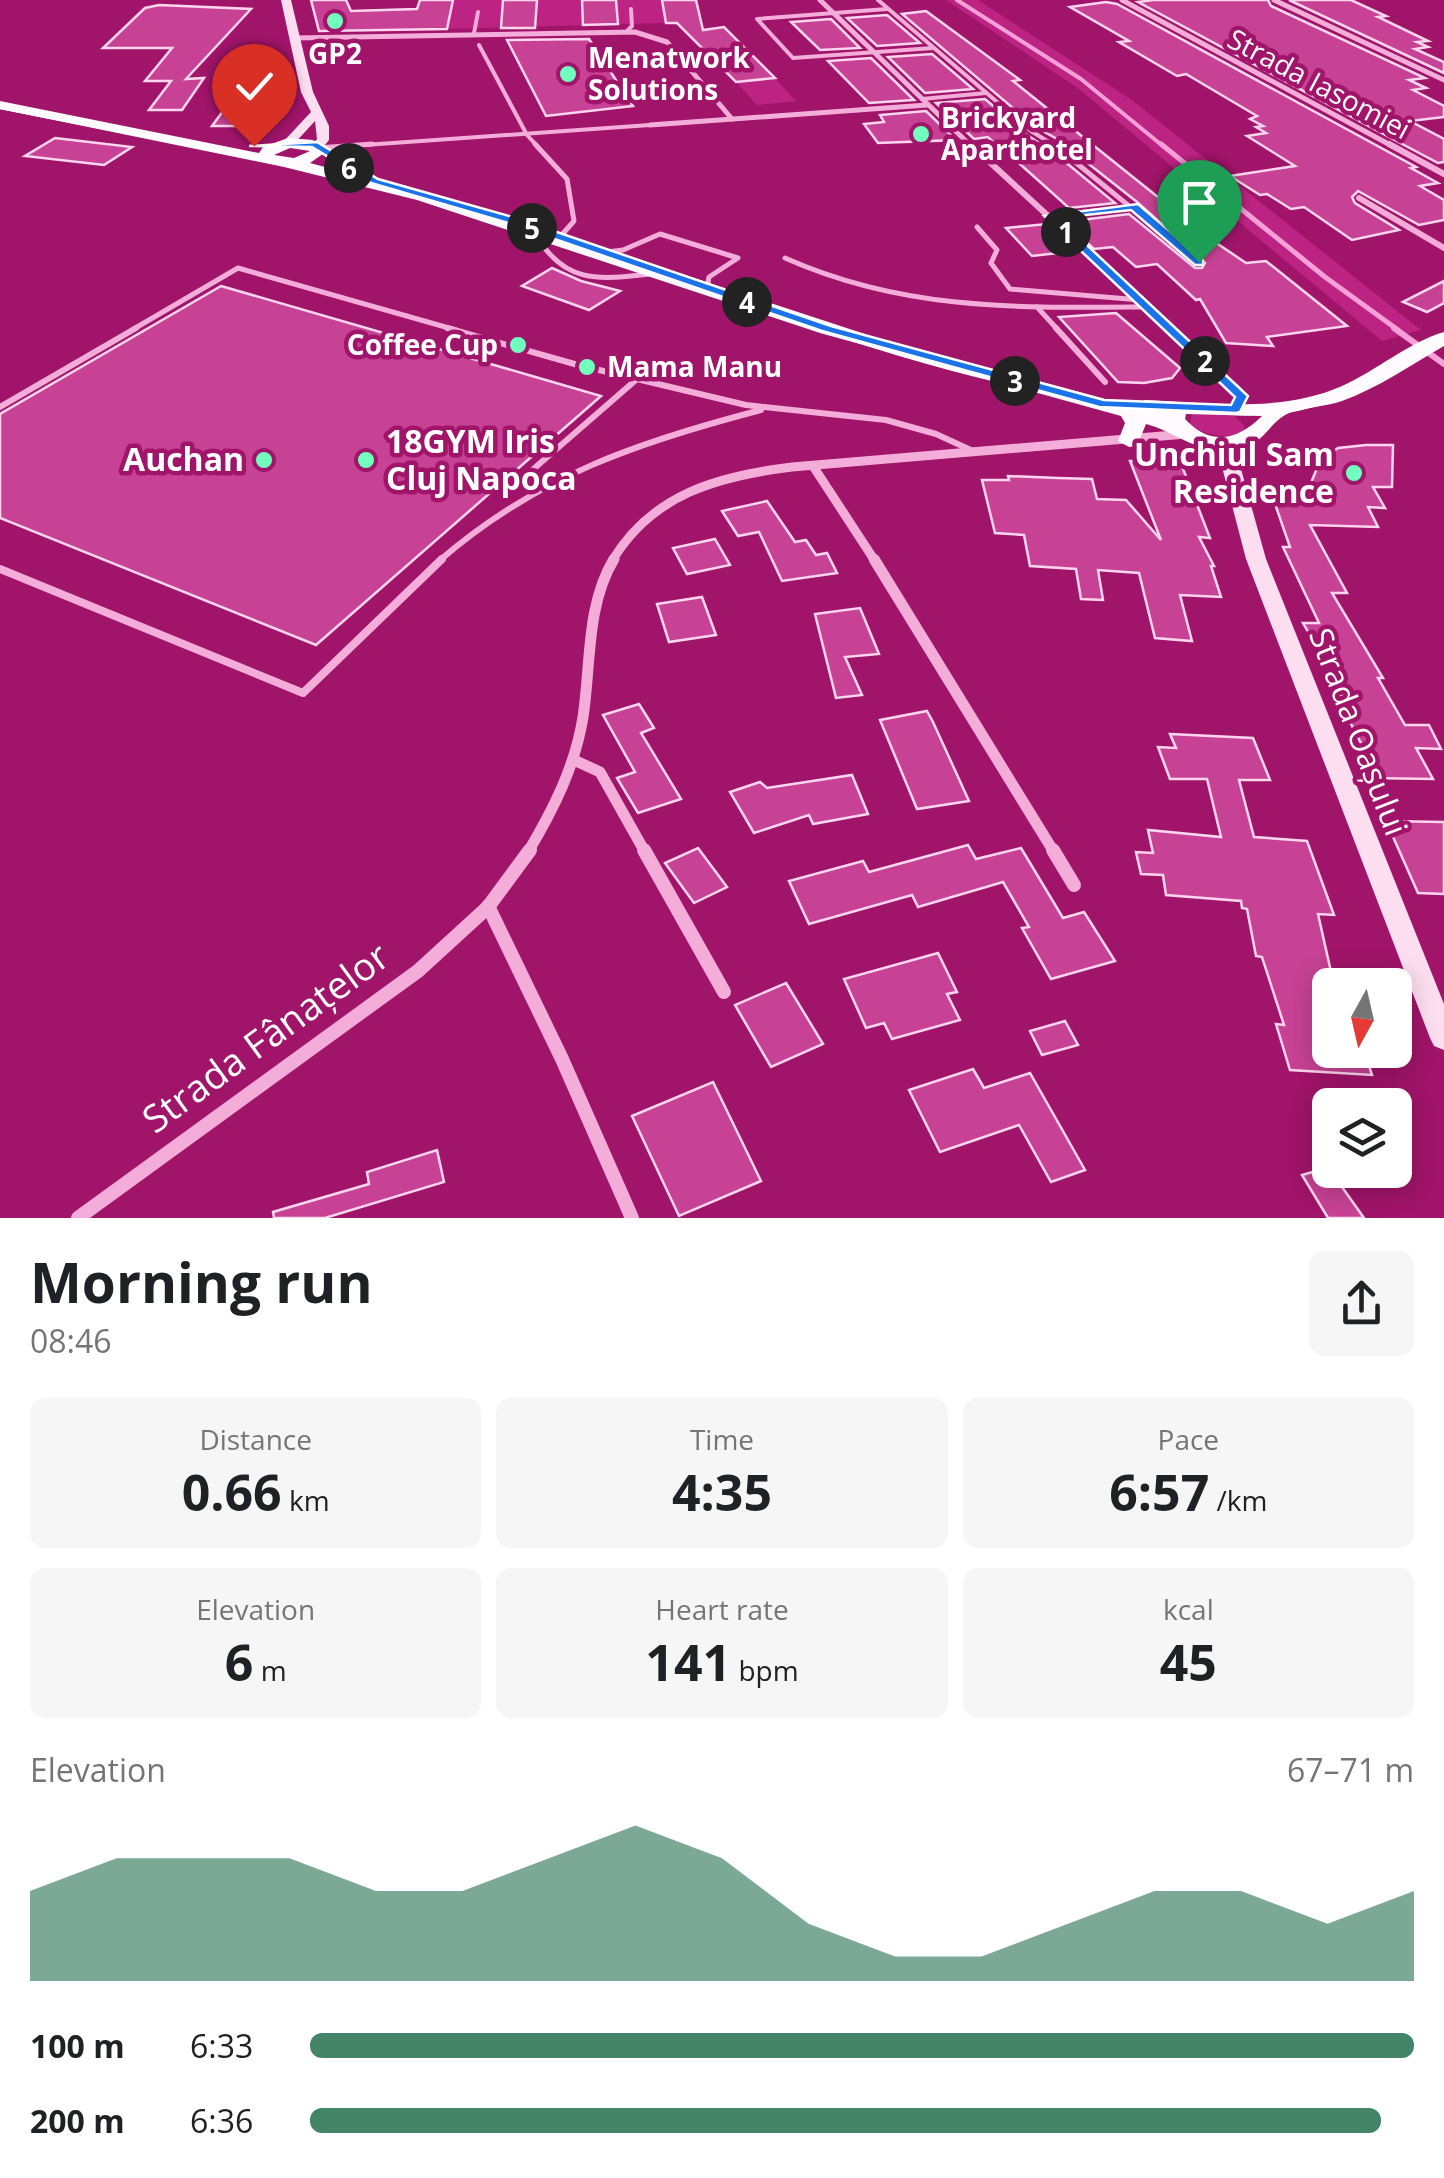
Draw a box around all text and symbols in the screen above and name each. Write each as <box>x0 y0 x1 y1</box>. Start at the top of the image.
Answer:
marker: GP2 <box>324 10 346 32</box>
street label: Strada Iasomiei <box>1222 19 1417 147</box>
place label: GP2 <box>308 34 362 72</box>
place label: Menatwork Solutions <box>588 38 750 108</box>
pin <box>212 44 297 147</box>
icon: check <box>227 59 282 114</box>
marker: Menatwork Solutions <box>557 63 579 85</box>
place label: Brickyard Aparthotel <box>941 98 1093 168</box>
marker: Brickyard Aparthotel <box>910 123 932 145</box>
pin: 6 <box>324 143 374 193</box>
text: 6 <box>341 149 357 187</box>
pin <box>1157 160 1242 263</box>
icon: arrive <box>1172 175 1227 230</box>
pin: 5 <box>507 203 557 253</box>
pin: 1 <box>1041 207 1091 257</box>
text: 5 <box>524 209 540 247</box>
text: 1 <box>1058 213 1074 251</box>
pin: 4 <box>722 277 772 327</box>
text: 4 <box>739 283 755 321</box>
place label: Coffee Cup <box>347 325 498 363</box>
marker: Coffee Cup <box>507 334 529 356</box>
pin: 2 <box>1180 336 1230 386</box>
text: 2 <box>1197 342 1213 380</box>
place label: Mama Manu <box>607 347 782 385</box>
marker: Mama Manu <box>576 356 598 378</box>
pin: 3 <box>990 356 1040 406</box>
text: 3 <box>1007 362 1023 400</box>
place label: 18GYM Iris Cluj Napoca <box>386 419 576 499</box>
place label: Unchiul Sam Residence <box>1134 432 1334 512</box>
place label: Auchan <box>123 437 244 480</box>
marker: Auchan <box>253 449 275 471</box>
marker: 18GYM Iris Cluj Napoca <box>355 449 377 471</box>
marker: Unchiul Sam Residence <box>1343 462 1365 484</box>
street label: Strada Oașului <box>1300 622 1419 841</box>
street label: Strada Fânațelor <box>131 929 399 1144</box>
north arrow <box>1312 968 1412 1068</box>
map controls <box>1312 968 1412 1188</box>
button: layers <box>1312 1088 1412 1188</box>
text: Morning run <box>30 1244 373 1319</box>
button: share <box>1309 1251 1414 1356</box>
text: 08:46 <box>30 1319 112 1362</box>
text: Distance <box>199 1420 312 1458</box>
text: Time <box>690 1420 754 1458</box>
text: Pace <box>1158 1420 1219 1458</box>
text: 0.66 <box>182 1458 282 1526</box>
text: 4:35 <box>672 1458 772 1526</box>
text: 6:57 <box>1109 1458 1209 1526</box>
text: km <box>282 1481 330 1519</box>
text: /km <box>1209 1481 1267 1519</box>
text: Elevation <box>196 1590 315 1628</box>
text: Heart rate <box>655 1590 789 1628</box>
text: kcal <box>1163 1590 1214 1628</box>
text: 6 <box>225 1628 253 1696</box>
text: 141 <box>645 1628 731 1696</box>
text: 45 <box>1160 1628 1217 1696</box>
text: m <box>253 1651 287 1689</box>
text: bpm <box>731 1651 799 1689</box>
text: Elevation <box>30 1748 166 1791</box>
text: 67–71 m <box>1287 1748 1414 1791</box>
text: 100 m <box>30 2024 125 2067</box>
text: 6:33 <box>190 2024 253 2067</box>
text: 200 m <box>30 2099 125 2142</box>
text: 6:36 <box>190 2099 253 2142</box>

